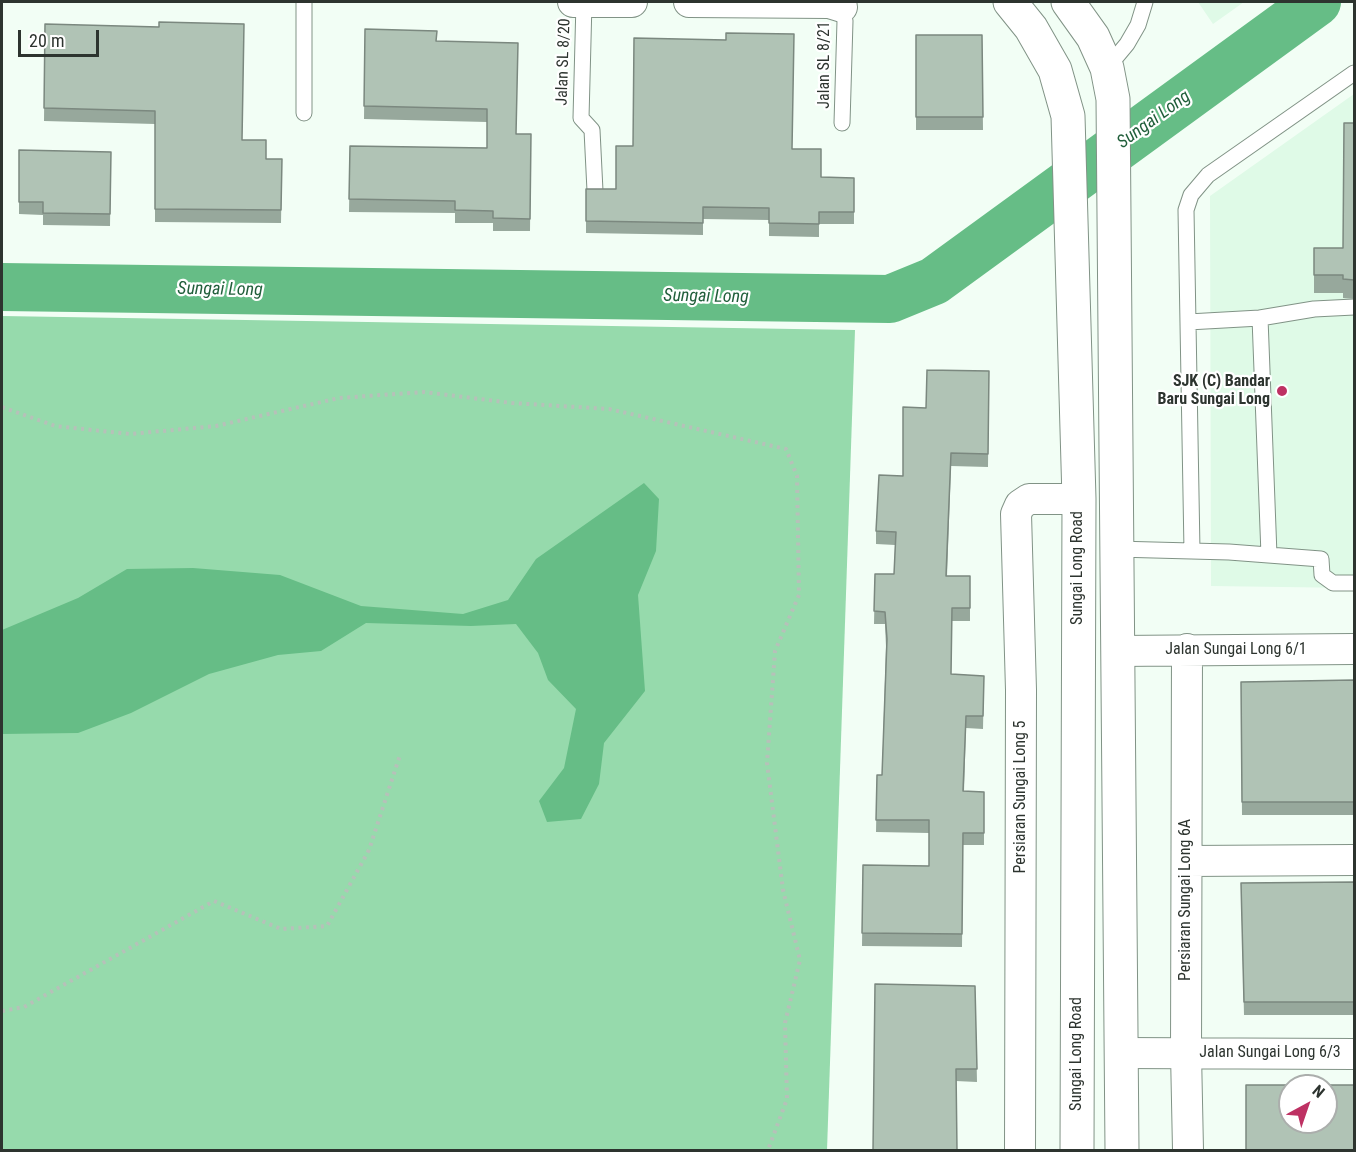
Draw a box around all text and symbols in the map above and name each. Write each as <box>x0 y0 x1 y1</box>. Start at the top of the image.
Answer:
scale bar <box>21 18 102 56</box>
street label: Jalan SL 8/20 <box>553 18 575 106</box>
street label: Jalan SL 8/21 <box>815 21 835 109</box>
text: 20 m <box>29 30 64 51</box>
water label: Sungai Long <box>1113 86 1195 154</box>
water label: Sungai Long <box>177 278 263 302</box>
water label: Sungai Long <box>663 285 749 309</box>
place label: SJK (C) Bandar Baru Sungai Long <box>1157 372 1270 410</box>
marker: SJK (C) Bandar Baru Sungai Long <box>1275 384 1289 398</box>
street label: Sungai Long Road <box>1068 511 1088 625</box>
street label: Jalan Sungai Long 6/1 <box>1165 640 1307 660</box>
street label: Persiaran Sungai Long 5 <box>1011 721 1031 873</box>
street label: Persiaran Sungai Long 6A <box>1176 819 1196 981</box>
street label: Sungai Long Road <box>1067 997 1087 1111</box>
street label: Jalan Sungai Long 6/3 <box>1199 1043 1341 1063</box>
north arrow <box>1278 1074 1338 1134</box>
text: N <box>1309 1081 1328 1102</box>

